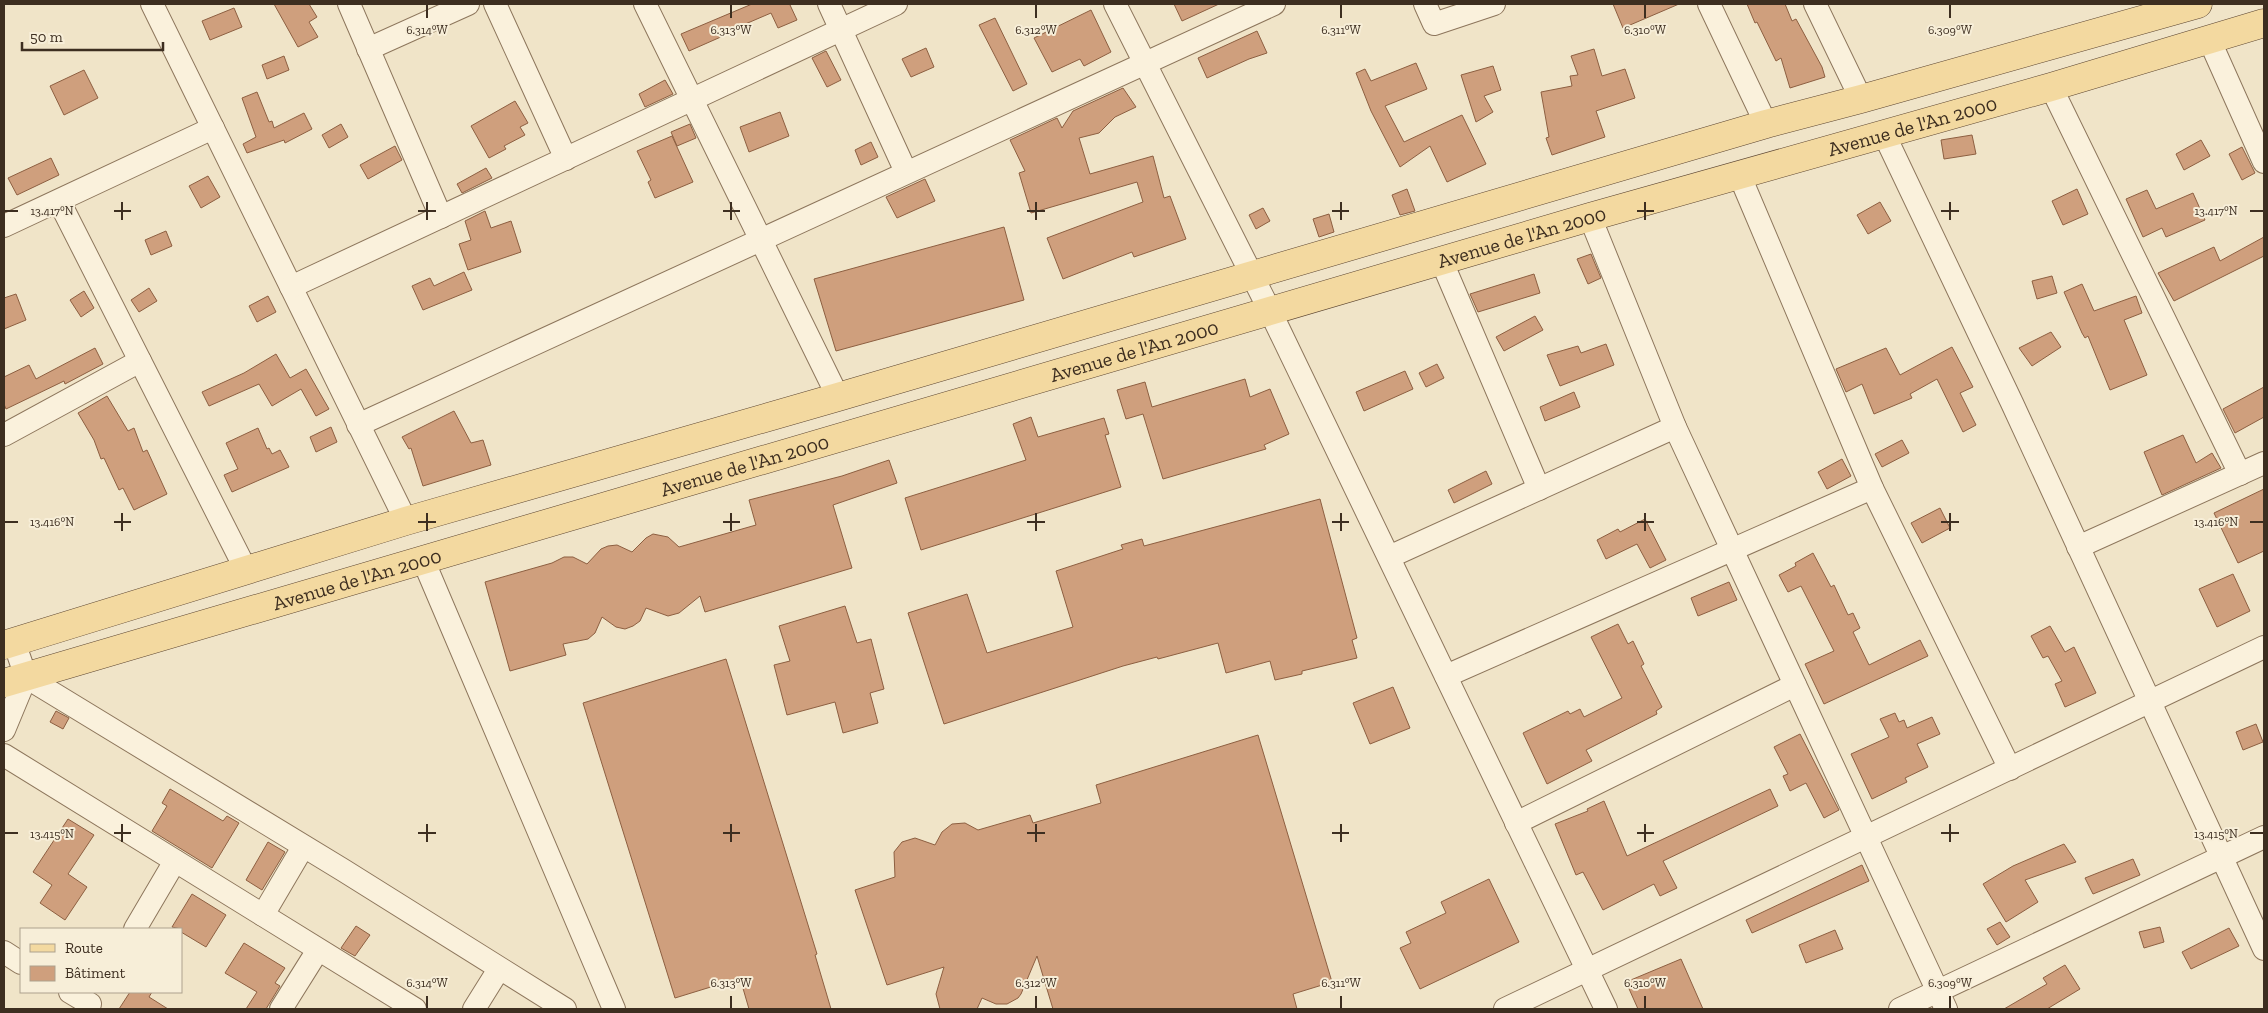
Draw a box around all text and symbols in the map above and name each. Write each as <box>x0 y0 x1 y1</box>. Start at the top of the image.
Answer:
scale bar <box>22 20 164 52</box>
text: 6.314°W <box>406 23 448 37</box>
text: 6.313°W <box>710 23 752 37</box>
text: 6.312°W <box>1015 23 1057 37</box>
text: 6.311°W <box>1321 23 1362 37</box>
text: 6.310°W <box>1624 23 1667 37</box>
text: 6.309°W <box>1928 23 1973 37</box>
text: 50 m <box>30 28 63 46</box>
street label: Avenue de l'An 2000 <box>1825 91 2000 161</box>
street label: Avenue de l'An 2000 <box>1435 201 1609 273</box>
text: 13.417°N <box>30 204 74 218</box>
text: 13.417°N <box>2194 204 2238 218</box>
street label: Avenue de l'An 2000 <box>1047 315 1221 387</box>
street label: Avenue de l'An 2000 <box>658 429 832 501</box>
text: 13.416°N <box>30 515 74 529</box>
text: 13.416°N <box>2194 515 2238 529</box>
street label: Avenue de l'An 2000 <box>270 543 444 615</box>
text: 13.415°N <box>30 827 74 841</box>
text: 13.415°N <box>2194 827 2238 841</box>
legend <box>20 928 182 993</box>
text: Route <box>65 939 103 957</box>
text: Bâtiment <box>65 964 126 982</box>
text: 6.314°W <box>406 976 448 990</box>
text: 6.313°W <box>710 976 752 990</box>
text: 6.312°W <box>1015 976 1057 990</box>
text: 6.311°W <box>1321 976 1362 990</box>
text: 6.310°W <box>1624 976 1667 990</box>
text: 6.309°W <box>1928 976 1973 990</box>

